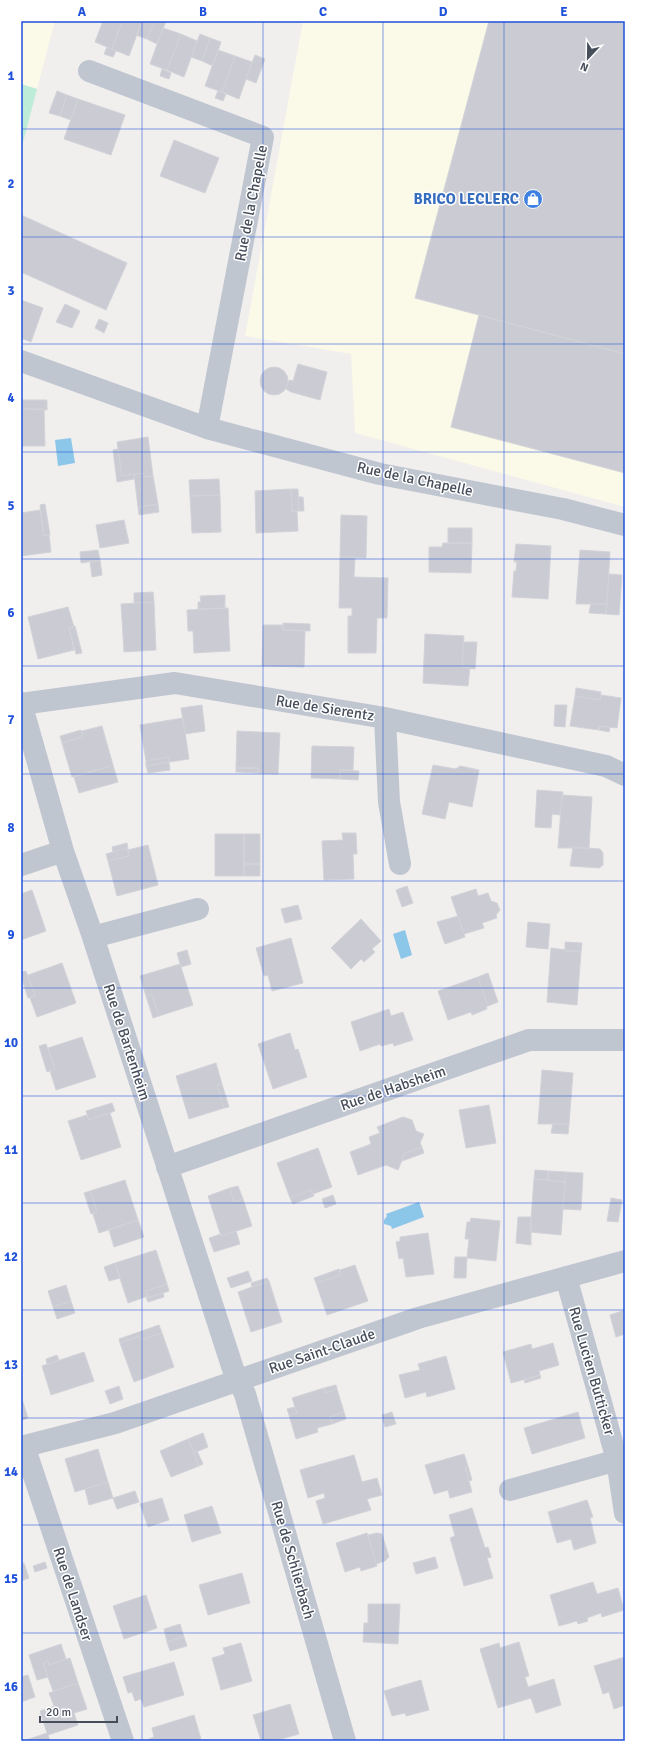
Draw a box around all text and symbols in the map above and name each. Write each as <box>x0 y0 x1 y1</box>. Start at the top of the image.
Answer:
text: A <box>78 4 87 20</box>
text: B <box>199 4 207 20</box>
text: C <box>319 4 327 20</box>
text: D <box>439 4 448 20</box>
text: E <box>560 4 568 20</box>
north arrow <box>568 38 608 78</box>
text: N <box>578 59 590 74</box>
text: 1 <box>7 68 15 84</box>
street label: Rue de la Chapelle <box>231 143 271 263</box>
text: 2 <box>7 176 15 192</box>
shop icon: BRICO LECLERC <box>522 188 544 210</box>
place label: BRICO LECLERC <box>413 190 519 208</box>
text: 3 <box>7 283 15 299</box>
text: 4 <box>7 390 15 406</box>
street label: Rue de la Chapelle <box>355 458 475 500</box>
text: 5 <box>7 498 15 514</box>
text: 6 <box>7 605 15 621</box>
street label: Rue de Sierentz <box>274 691 376 725</box>
text: 7 <box>7 712 15 728</box>
text: 8 <box>7 820 15 836</box>
text: 9 <box>7 927 15 943</box>
street label: Rue de Bartenheim <box>100 981 154 1103</box>
text: 10 <box>4 1035 18 1051</box>
street label: Rue de Habsheim <box>338 1062 448 1114</box>
text: 11 <box>4 1142 18 1158</box>
text: 12 <box>4 1249 18 1265</box>
street label: Rue Lucien Butticker <box>565 1305 619 1438</box>
street label: Rue Saint-Claude <box>267 1324 377 1378</box>
text: 13 <box>4 1357 18 1373</box>
text: 14 <box>4 1464 18 1480</box>
street label: Rue de Schlierbach <box>268 1499 318 1621</box>
street label: Rue de Landser <box>49 1545 97 1644</box>
text: 15 <box>4 1571 18 1587</box>
text: 16 <box>4 1679 18 1695</box>
scale bar <box>40 1698 117 1724</box>
text: 20 m <box>46 1705 71 1720</box>

